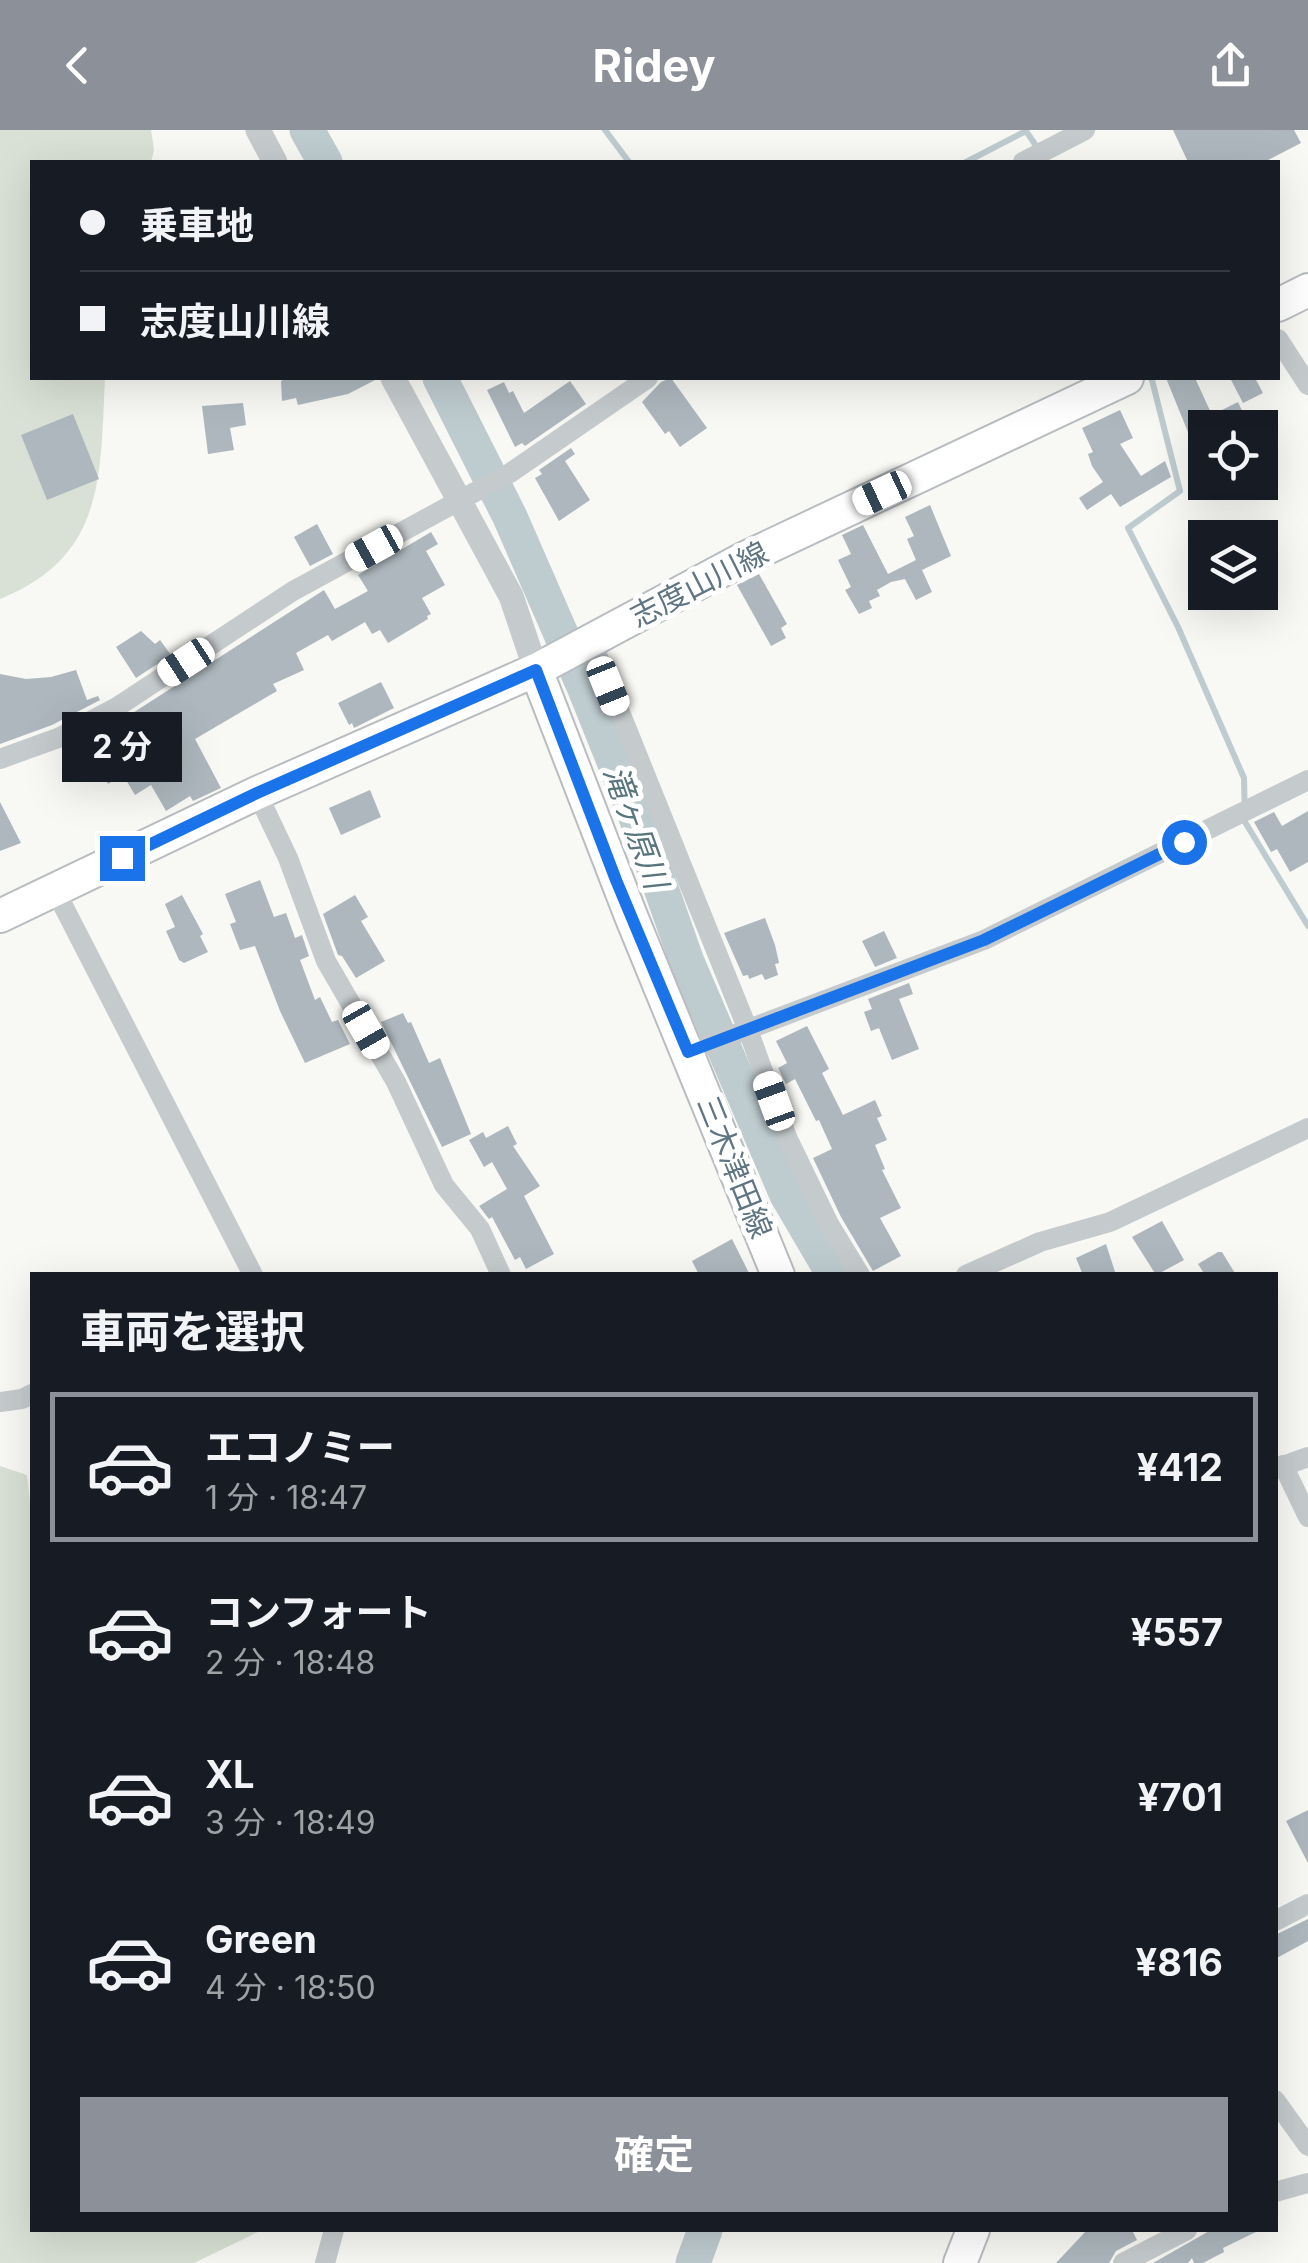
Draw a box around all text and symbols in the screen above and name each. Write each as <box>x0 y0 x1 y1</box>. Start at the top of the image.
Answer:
icon: back <box>50 38 105 93</box>
text: Ridey <box>592 38 716 93</box>
icon: share <box>1203 38 1258 93</box>
text: 乗車地 <box>140 202 254 248</box>
text: 志度山川線 <box>140 298 330 344</box>
map controls <box>1188 410 1278 610</box>
button: locate <box>1188 410 1278 500</box>
car <box>848 467 916 519</box>
car <box>340 520 408 576</box>
button: layers <box>1188 520 1278 610</box>
street label: 志度山川線 <box>624 534 774 634</box>
car <box>153 633 219 691</box>
car <box>583 653 633 719</box>
callout: 2 分 <box>62 713 182 783</box>
text: 2 分 <box>92 727 152 766</box>
water label: 滝ヶ原川 <box>596 760 677 897</box>
route start <box>1162 820 1207 865</box>
route end <box>100 836 145 881</box>
car <box>338 997 394 1063</box>
car <box>750 1068 798 1134</box>
street label: 三木津田線 <box>690 1091 780 1243</box>
text: 車両を選択 <box>80 1304 305 1359</box>
icon: car <box>85 1422 175 1512</box>
text: エコノミー <box>205 1424 395 1470</box>
text: ¥412 <box>1137 1444 1223 1490</box>
text: 1 分 · 18:47 <box>205 1478 367 1517</box>
icon: car <box>85 1587 175 1677</box>
text: コンフォート <box>205 1589 432 1635</box>
text: ¥557 <box>1131 1609 1223 1655</box>
text: 2 分 · 18:48 <box>205 1643 375 1682</box>
text: XL <box>205 1751 255 1797</box>
icon: car <box>85 1752 175 1842</box>
text: ¥701 <box>1138 1774 1223 1820</box>
text: 3 分 · 18:49 <box>205 1803 376 1842</box>
text: Green <box>205 1916 317 1962</box>
icon: car <box>85 1917 175 2007</box>
text: ¥816 <box>1136 1939 1223 1985</box>
text: 4 分 · 18:50 <box>205 1968 376 2007</box>
button: 確定 <box>80 2097 1228 2212</box>

